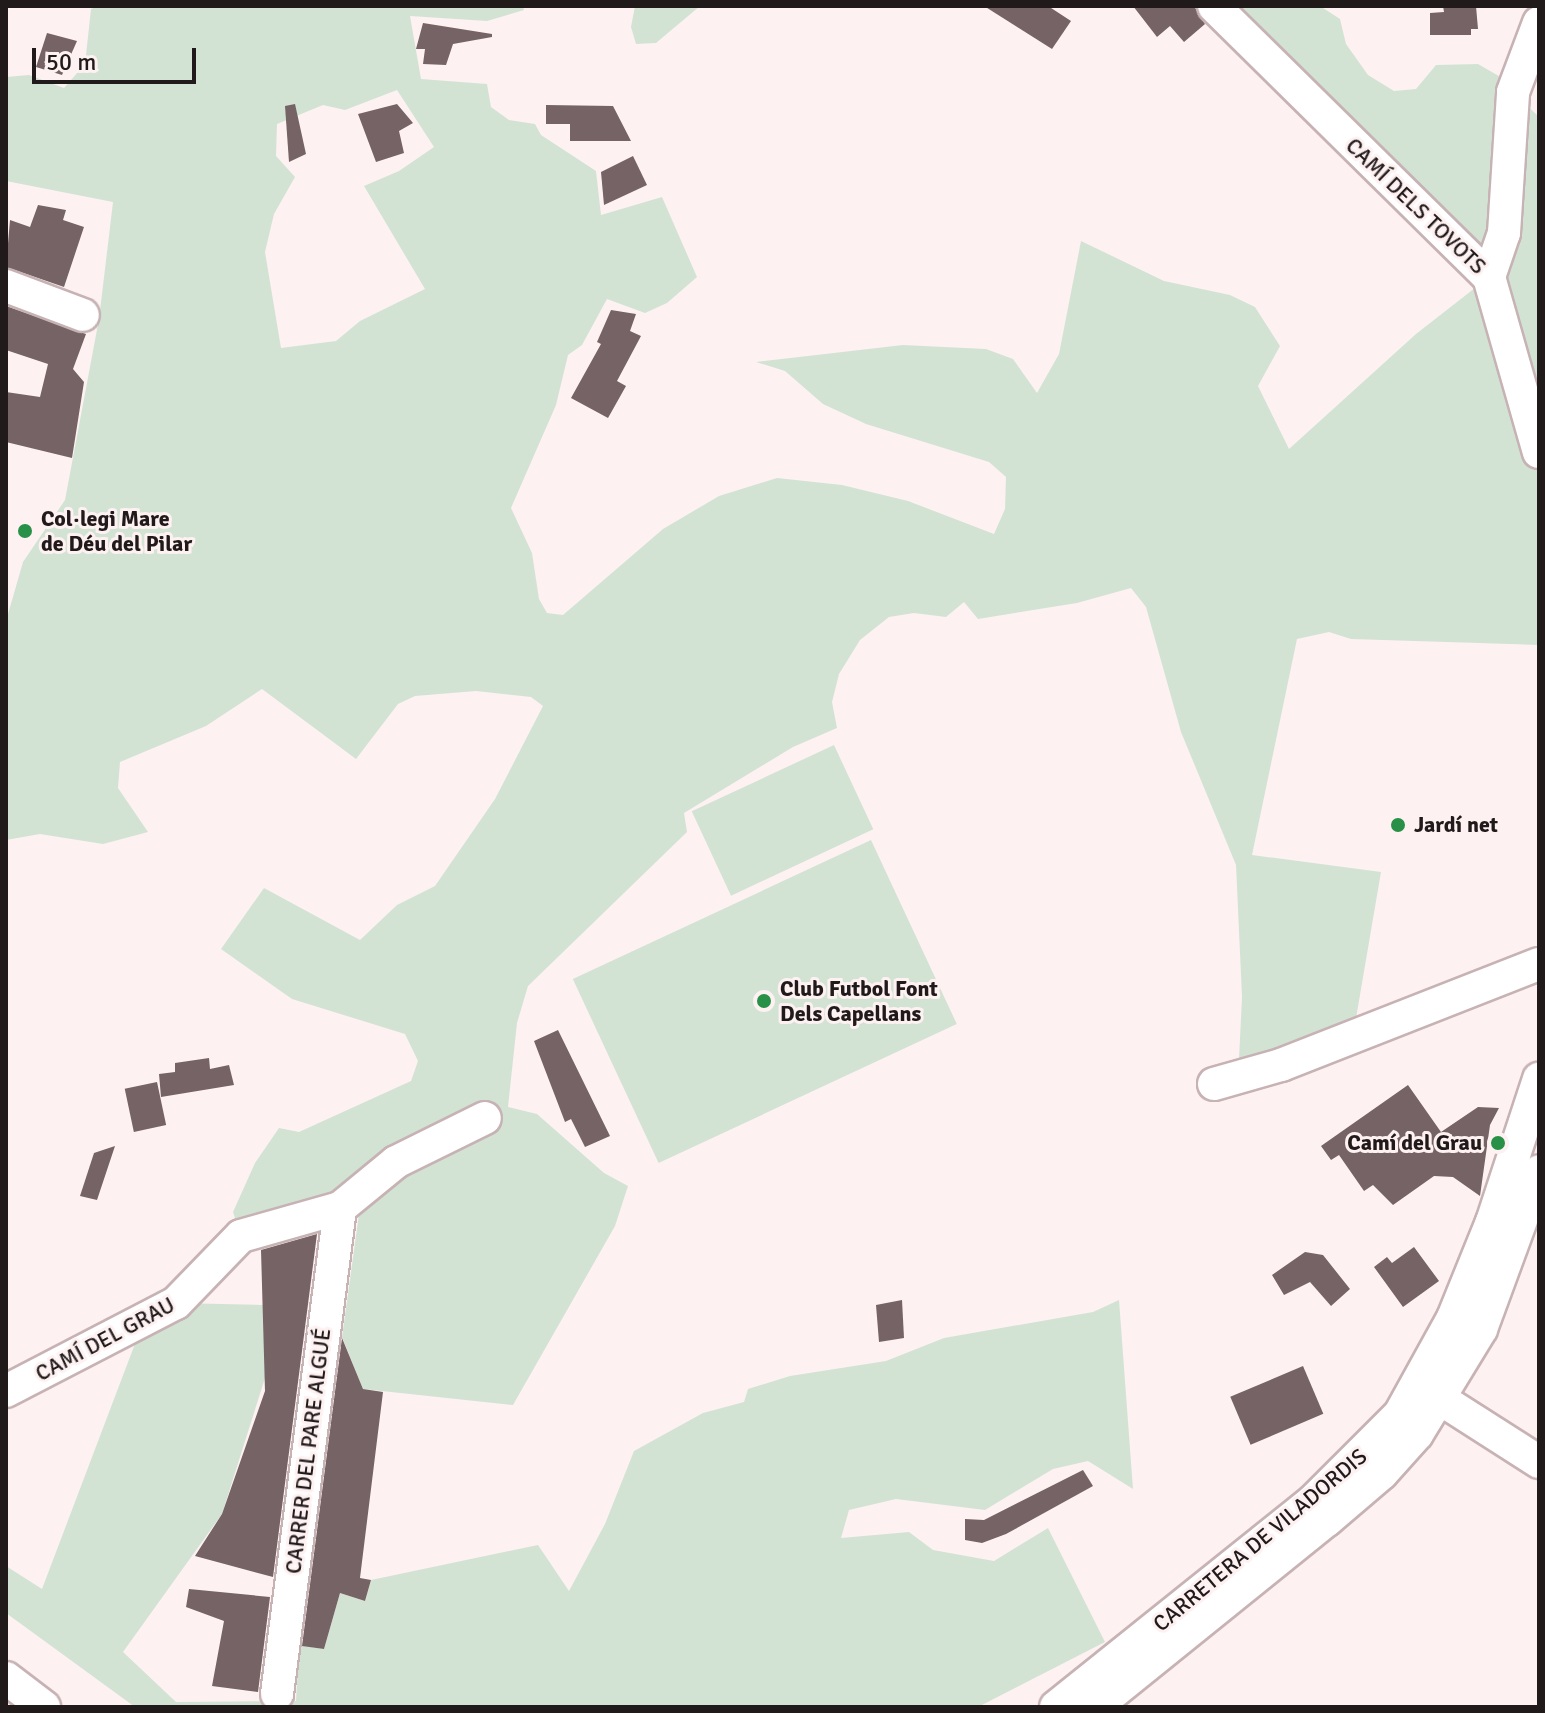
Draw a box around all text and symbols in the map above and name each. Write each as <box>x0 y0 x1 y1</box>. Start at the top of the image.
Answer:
scale bar <box>36 32 200 82</box>
text: 50 m <box>46 47 96 77</box>
street label: CAMÍ DELS TOVOTS <box>1340 132 1492 280</box>
place label: Col·legi Mare de Déu del Pilar <box>41 505 192 556</box>
marker: Col·legi Mare de Déu del Pilar <box>16 522 34 540</box>
place label: Jardí net <box>1414 812 1498 838</box>
marker: Jardí net <box>1389 816 1407 834</box>
place label: Club Futbol Font Dels Capellans <box>780 975 938 1026</box>
marker: Club Futbol Font Dels Capellans <box>755 992 773 1010</box>
place label: Camí del Grau <box>1347 1130 1482 1156</box>
marker: Camí del Grau <box>1489 1134 1507 1152</box>
street label: CAMÍ DEL GRAU <box>31 1291 179 1387</box>
street label: CARRER DEL PARE ALGUÉ <box>280 1327 336 1575</box>
street label: CARRETERA DE VILADORDIS <box>1148 1443 1372 1637</box>

